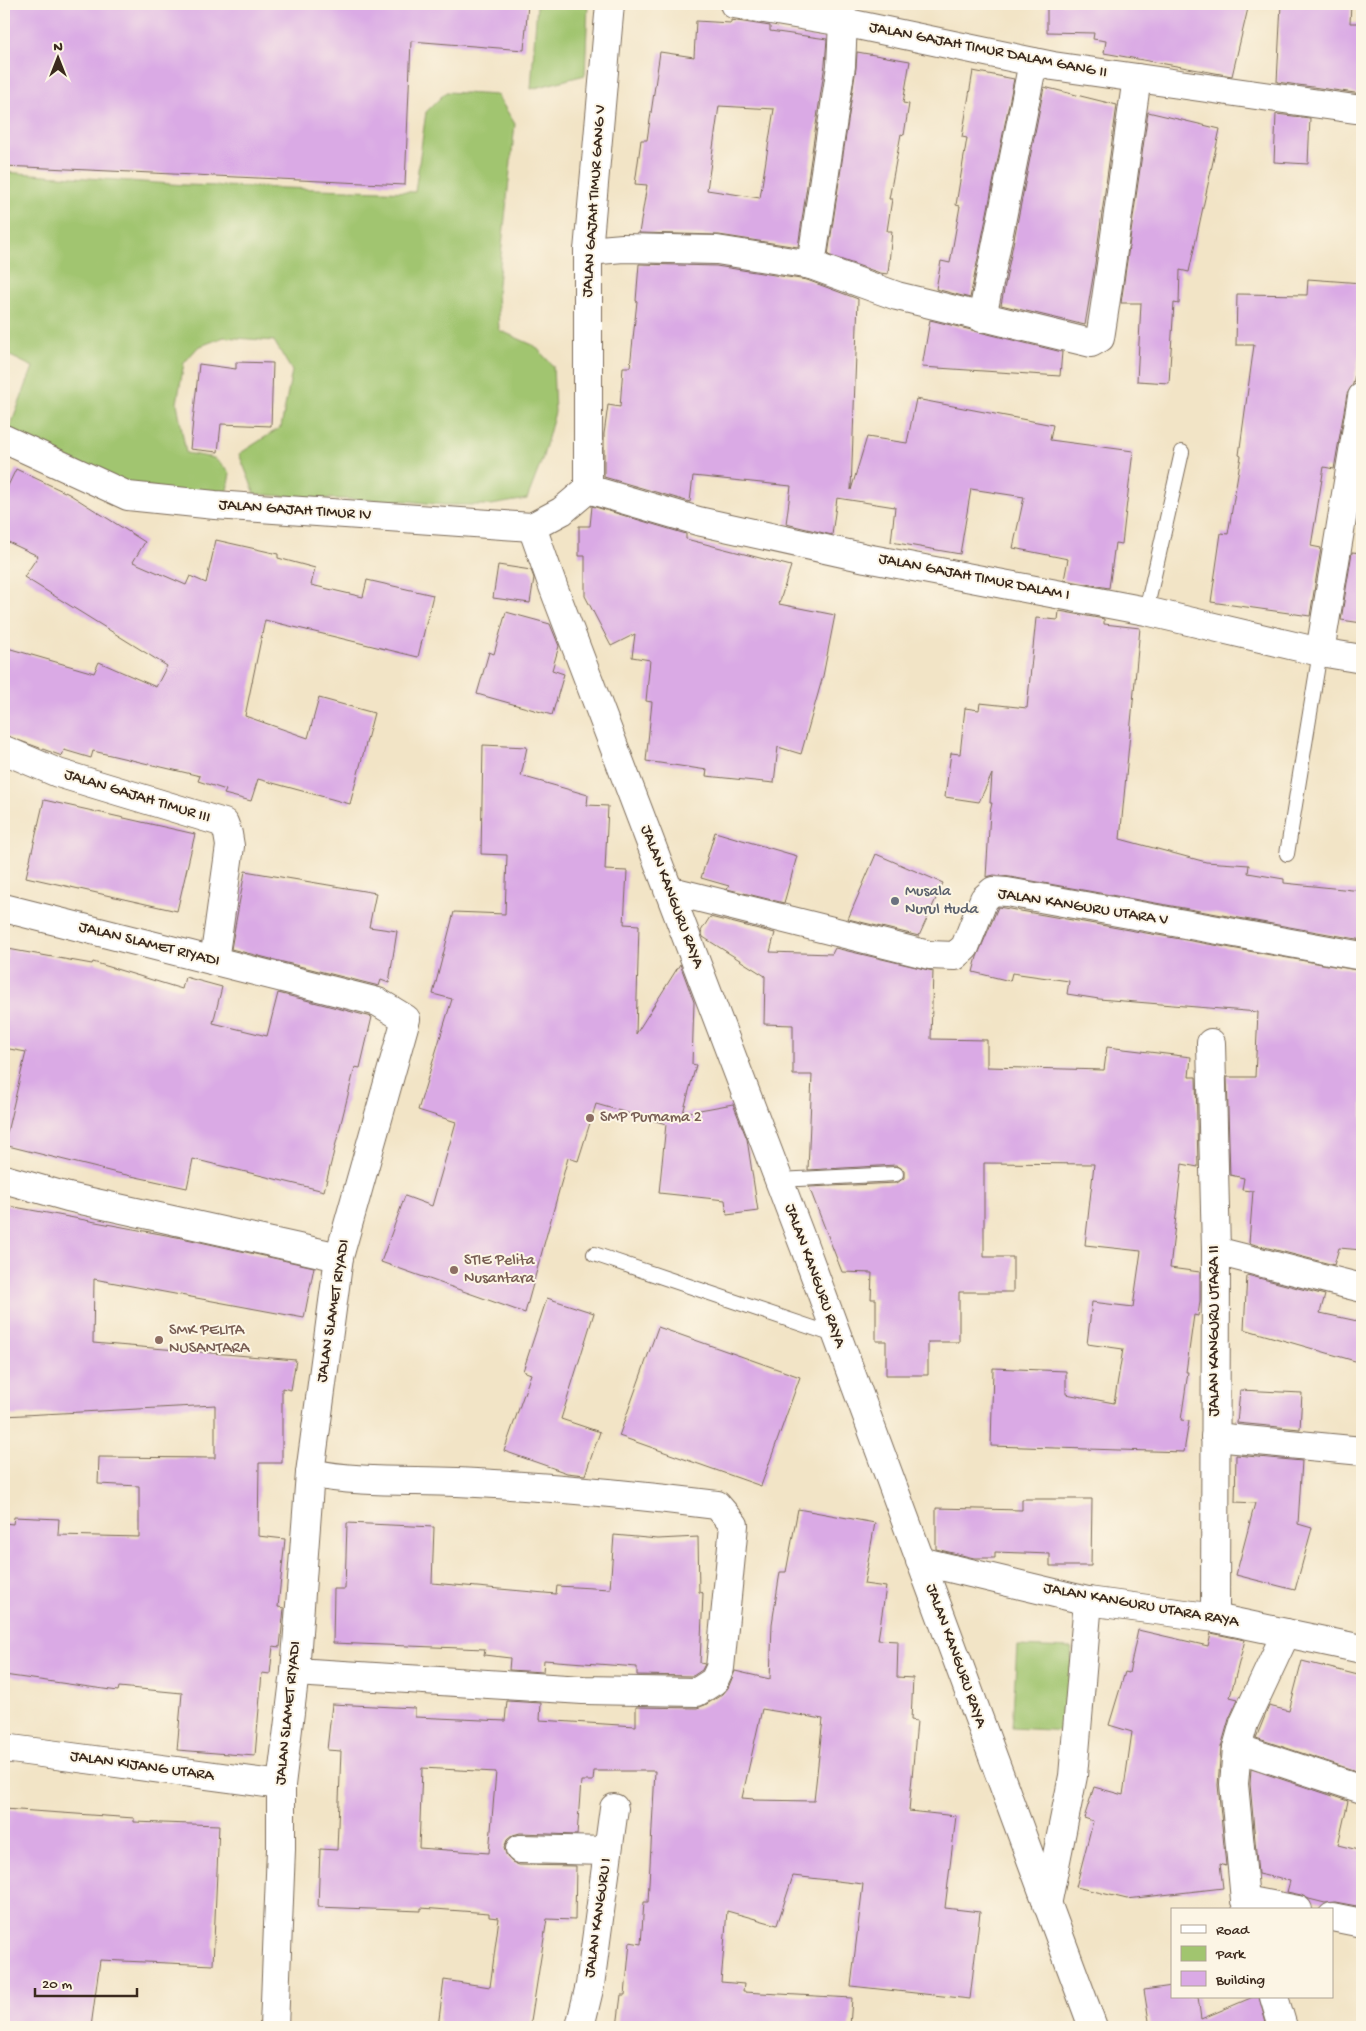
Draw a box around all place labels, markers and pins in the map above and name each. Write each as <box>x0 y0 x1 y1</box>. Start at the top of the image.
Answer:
place label: Musala Nurul Huda <box>905 883 979 920</box>
marker: Musala Nurul Huda <box>889 895 901 907</box>
place label: SMP Purnama 2 <box>600 1109 702 1128</box>
marker: SMP Purnama 2 <box>584 1112 596 1124</box>
place label: STIE Pelita Nusantara <box>464 1252 536 1289</box>
marker: STIE Pelita Nusantara <box>448 1264 460 1276</box>
place label: SMK PELITA NUSANTARA <box>169 1322 251 1359</box>
marker: SMK PELITA NUSANTARA <box>153 1334 165 1346</box>

